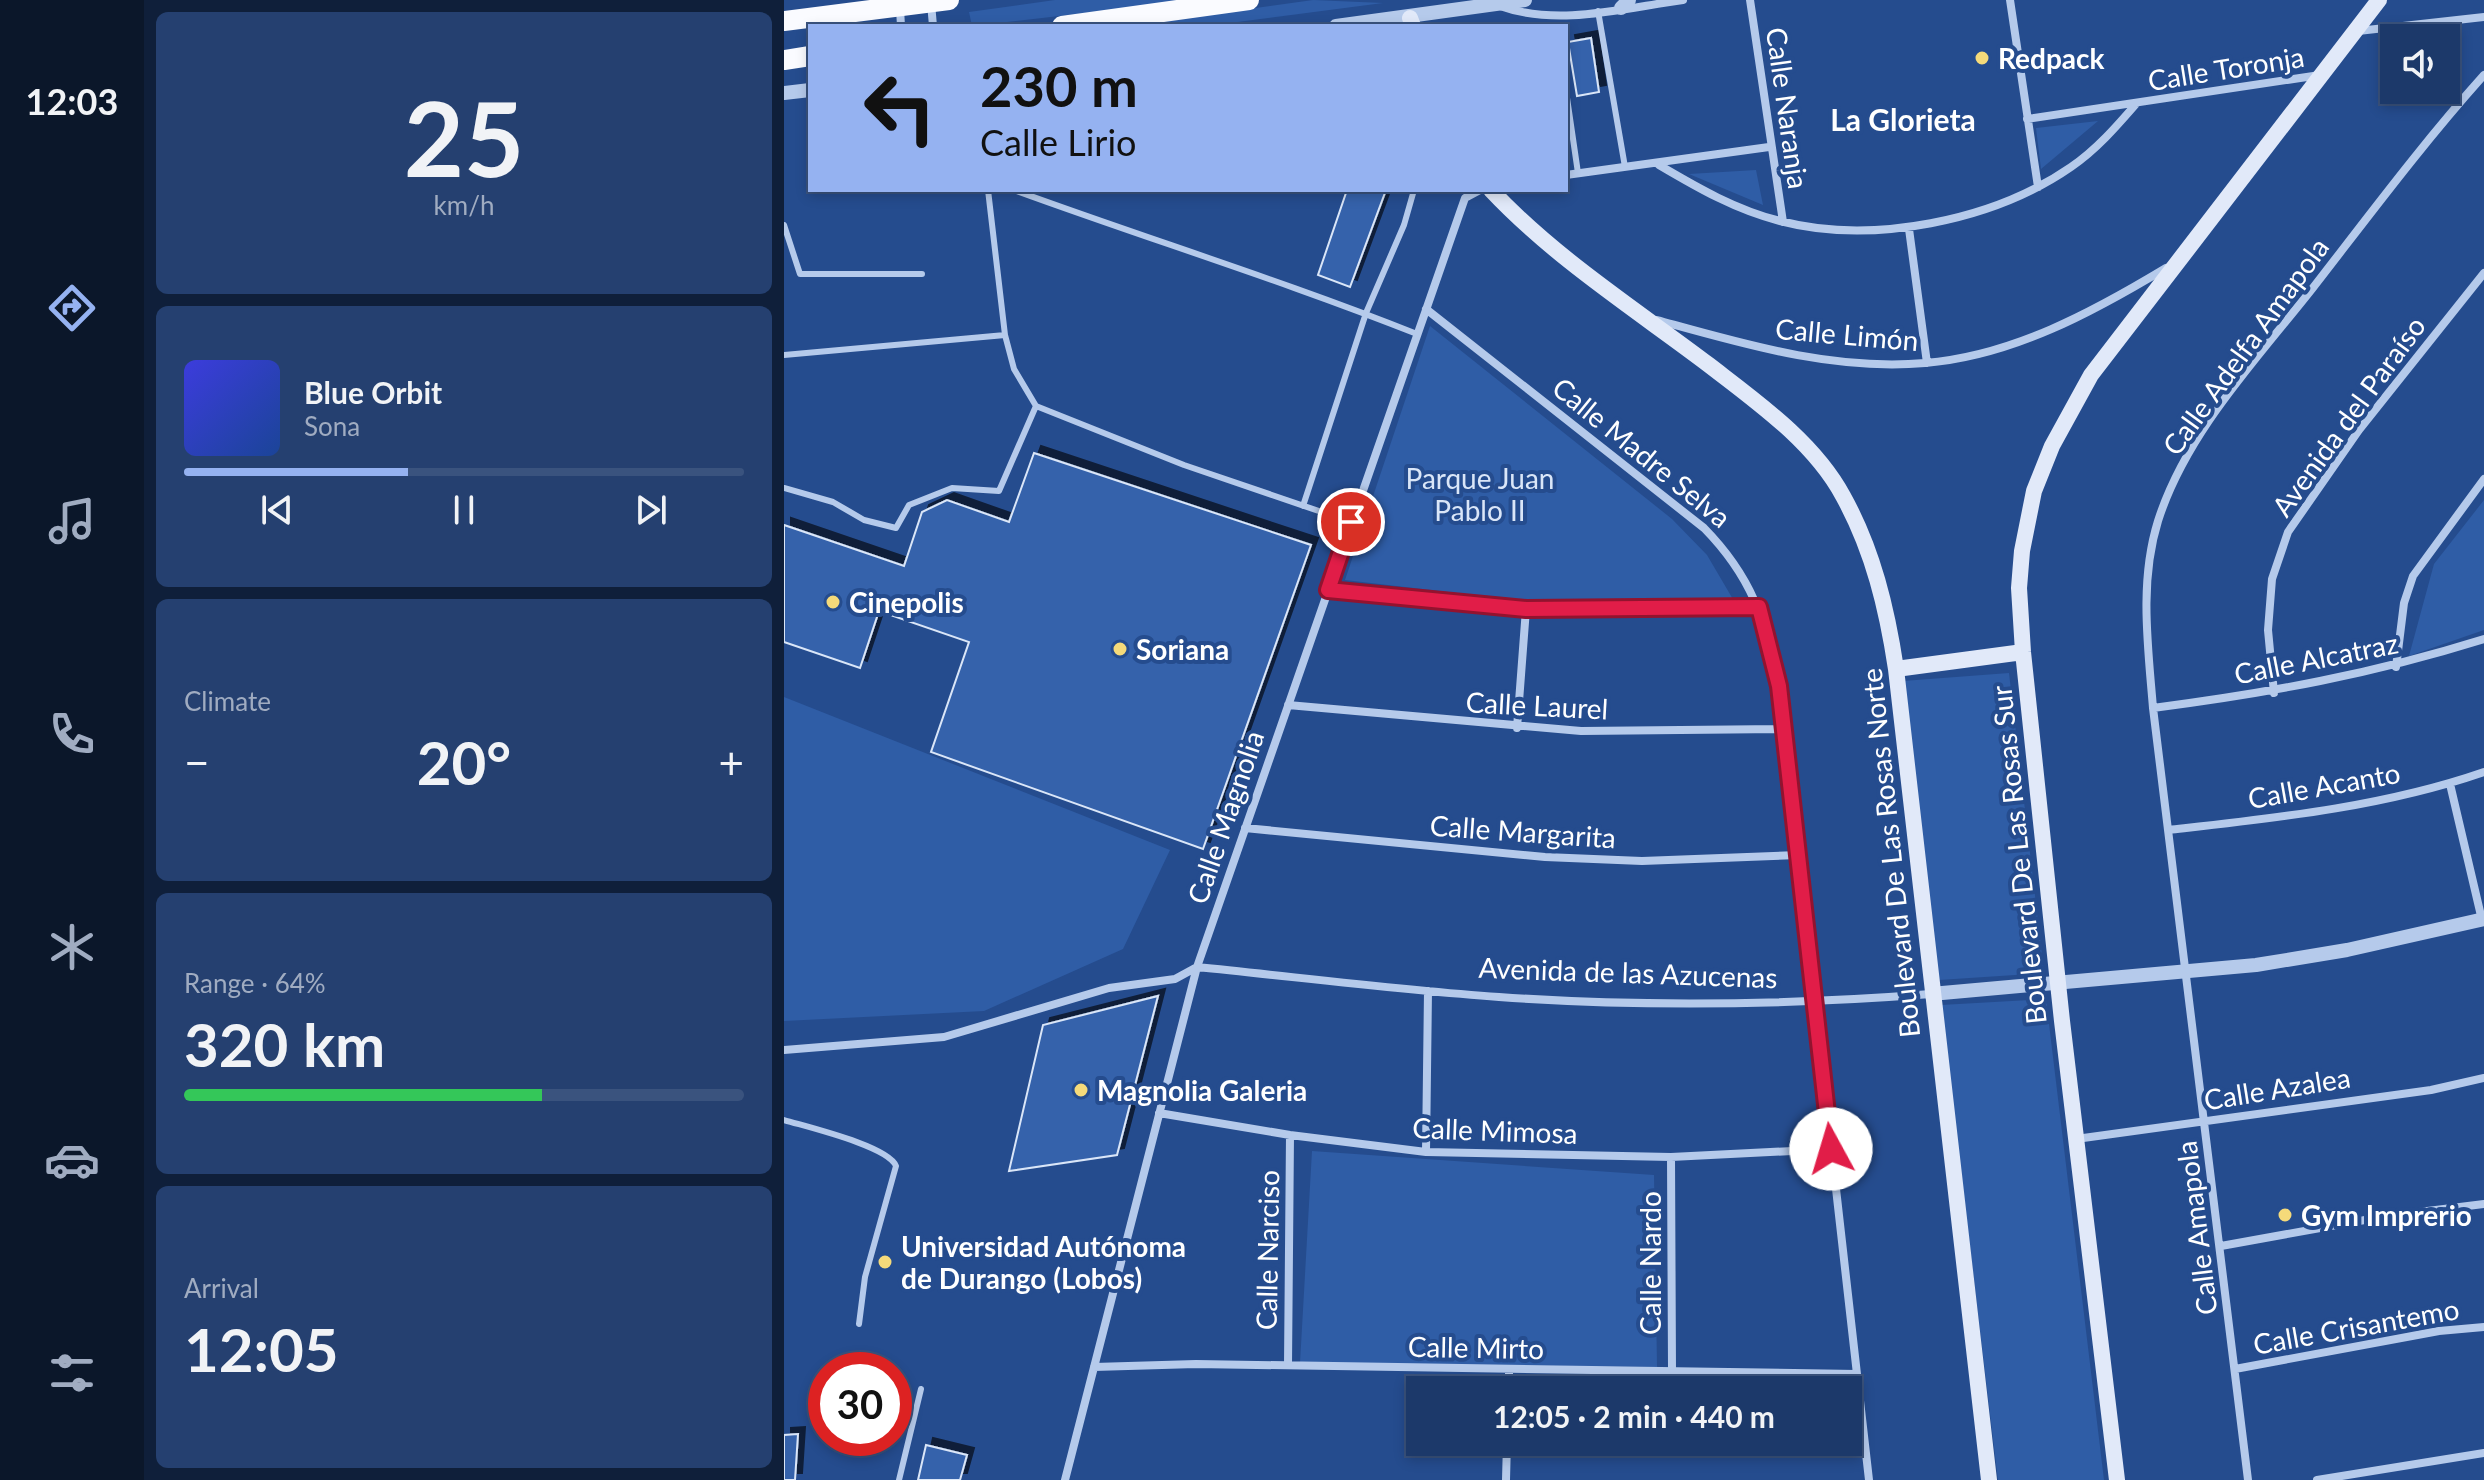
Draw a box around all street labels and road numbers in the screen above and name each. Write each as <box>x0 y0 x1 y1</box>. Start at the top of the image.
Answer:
street label: Calle Naranja <box>1760 25 1816 191</box>
street label: Calle Toronja <box>2145 39 2307 97</box>
street label: Calle Adelfa Amapola <box>2155 231 2335 461</box>
street label: Avenida del Paraíso <box>2264 309 2432 523</box>
street label: Calle Limón <box>1774 311 1920 357</box>
street label: Calle Madre Selva <box>1546 370 1738 534</box>
street label: Calle Alcatraz <box>2231 625 2401 691</box>
street label: Boulevard De Las Rosas Norte <box>1854 667 1926 1039</box>
street label: Calle Laurel <box>1465 684 1609 726</box>
street label: Boulevard De Las Rosas Sur <box>1983 684 2053 1026</box>
street label: Calle Magnolia <box>1180 726 1270 908</box>
street label: Calle Acanto <box>2245 755 2403 815</box>
street label: Calle Margarita <box>1429 808 1617 854</box>
street label: Avenida de las Azucenas <box>1478 950 1778 994</box>
street label: Calle Azalea <box>2201 1060 2353 1116</box>
street label: Calle Mimosa <box>1412 1110 1578 1150</box>
street label: Calle Amapola <box>2168 1139 2224 1317</box>
street label: Calle Narciso <box>1249 1170 1285 1330</box>
street label: Calle Nardo <box>1633 1191 1667 1335</box>
street label: Calle Crisantemo <box>2250 1291 2462 1361</box>
street label: Calle Mirto <box>1408 1329 1544 1365</box>

